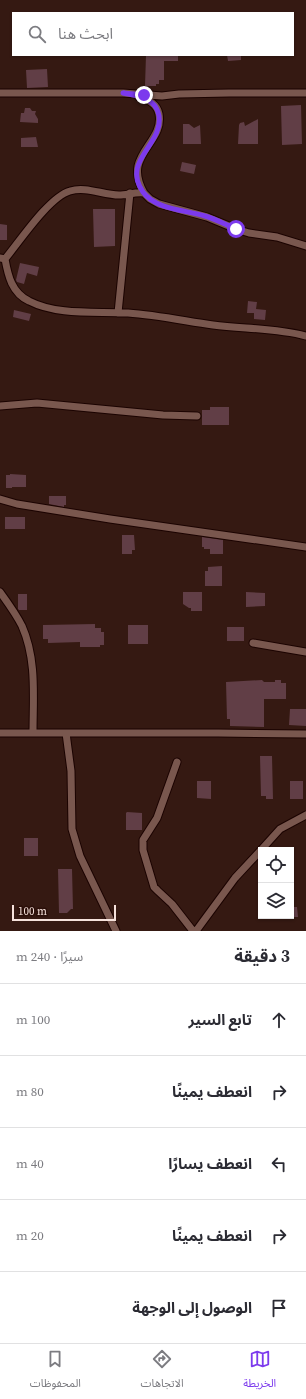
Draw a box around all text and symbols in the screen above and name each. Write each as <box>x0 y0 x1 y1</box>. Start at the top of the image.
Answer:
search box <box>12 12 294 56</box>
icon: search <box>26 23 48 45</box>
text: ابحث هنا <box>58 23 113 44</box>
route end <box>135 86 153 104</box>
route start <box>227 220 245 238</box>
map controls <box>258 847 294 919</box>
button: locate <box>258 847 294 883</box>
button: layers <box>258 883 294 919</box>
scale bar <box>12 903 116 922</box>
text: 100 m <box>18 904 47 919</box>
text: 3 دقيقة <box>234 944 290 968</box>
text: سيرًا · 240 m <box>16 948 83 965</box>
text: تابع السير <box>189 1009 252 1030</box>
icon: ahead <box>268 1009 290 1031</box>
text: 100 m <box>16 1011 50 1028</box>
text: انعطف يمينًا <box>172 1081 252 1102</box>
icon: right <box>268 1081 290 1103</box>
text: 80 m <box>16 1083 44 1100</box>
text: انعطف يسارًا <box>168 1153 252 1174</box>
icon: left <box>268 1153 290 1175</box>
text: 40 m <box>16 1155 44 1172</box>
text: انعطف يمينًا <box>172 1225 252 1246</box>
icon: right <box>268 1225 290 1247</box>
text: 20 m <box>16 1227 44 1244</box>
text: الوصول إلى الوجهة <box>132 1297 252 1318</box>
icon: arrive <box>268 1297 290 1319</box>
tab: المحفوظات <box>30 1348 81 1395</box>
tab: الاتجاهات <box>141 1348 184 1395</box>
tab: الخريطة <box>243 1348 276 1395</box>

